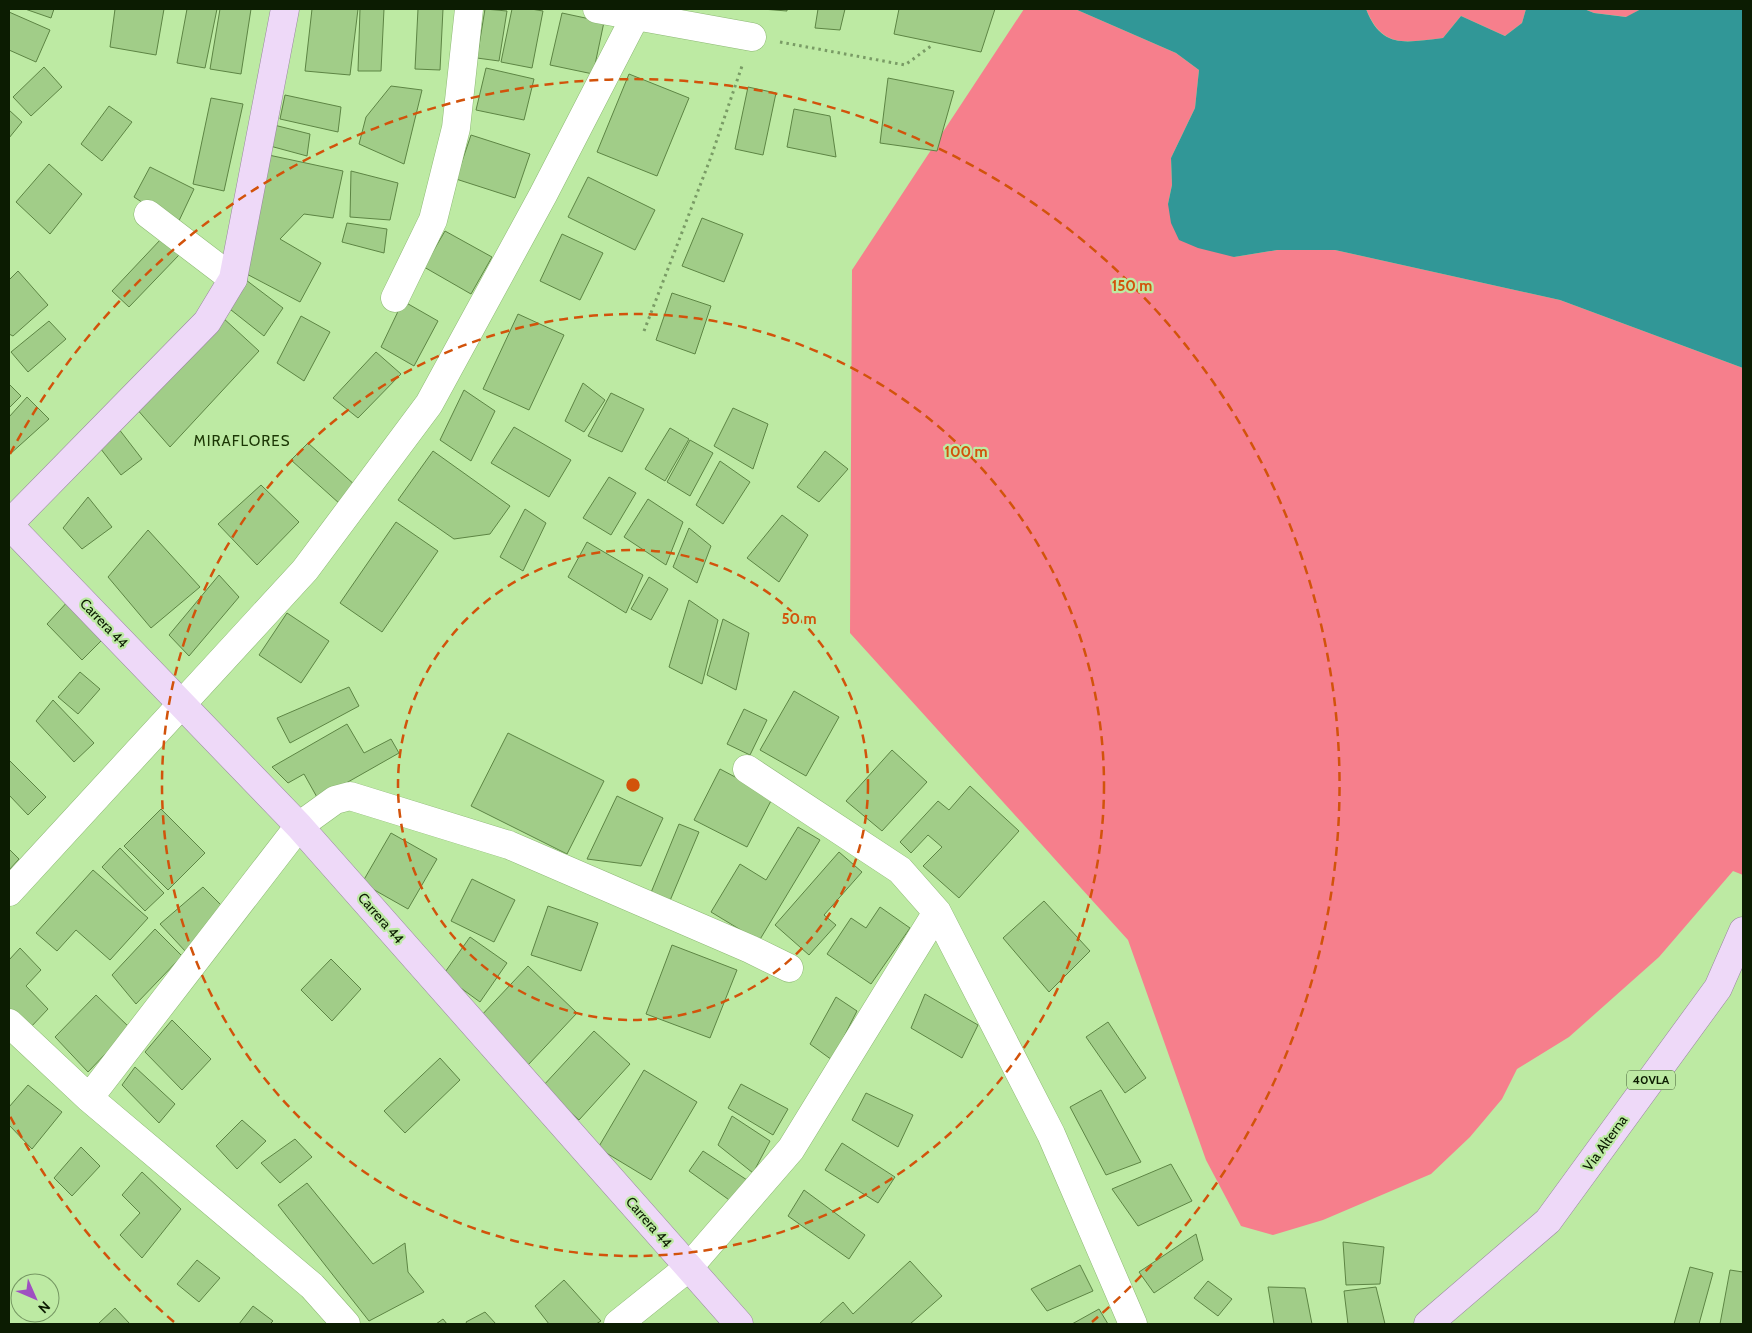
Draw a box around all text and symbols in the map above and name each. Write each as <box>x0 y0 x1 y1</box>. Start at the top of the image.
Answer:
text: 150 m <box>1112 277 1152 295</box>
district label: MIRAFLORES <box>194 432 290 450</box>
text: 100 m <box>944 443 988 461</box>
street label: Carrera 44 <box>76 595 132 651</box>
text: 50 m <box>781 610 817 628</box>
centre of rings <box>624 776 642 794</box>
street label: Carrera 44 <box>354 889 408 947</box>
road number: 40VLA <box>1627 1070 1675 1090</box>
street label: Via Alterna <box>1579 1111 1631 1174</box>
street label: Carrera 44 <box>622 1193 676 1251</box>
north arrow <box>10 1273 60 1323</box>
text: N <box>34 1297 54 1317</box>

